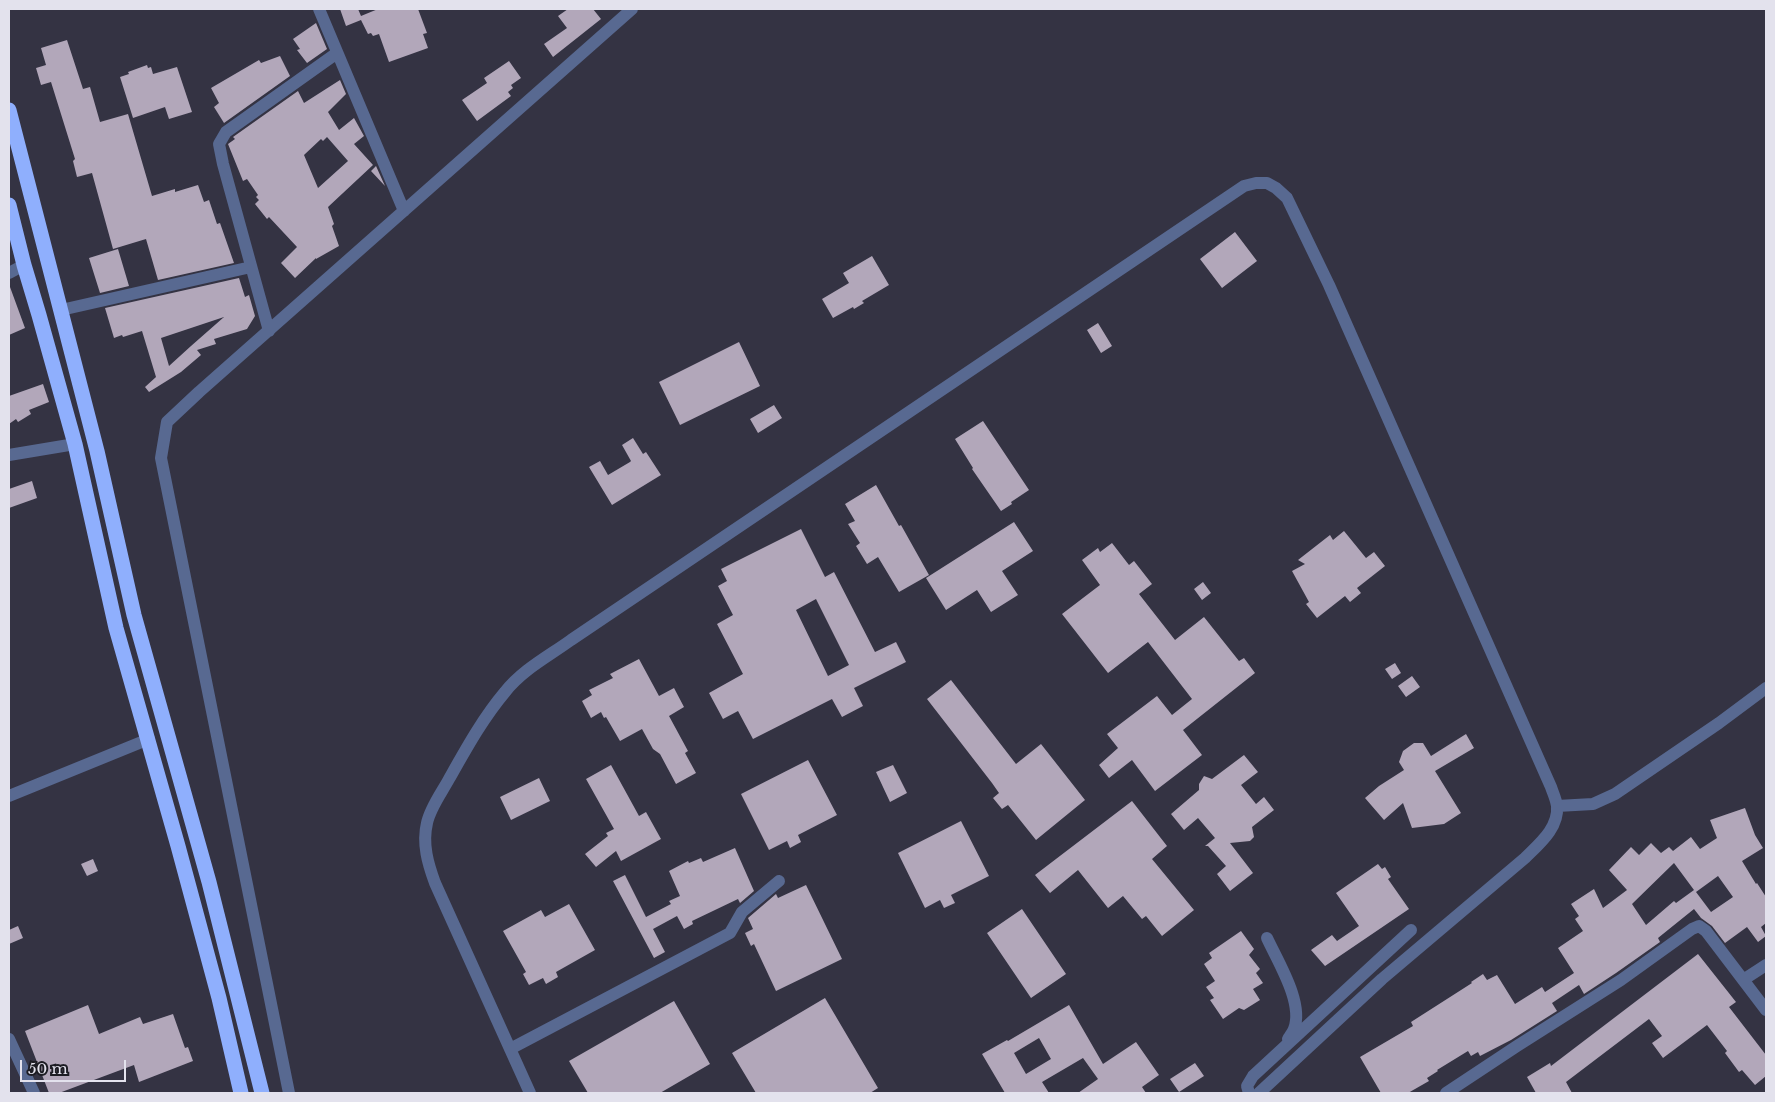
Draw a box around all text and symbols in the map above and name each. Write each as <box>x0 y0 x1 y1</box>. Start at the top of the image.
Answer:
scale bar <box>22 1050 129 1082</box>
text: 50 m <box>28 1059 68 1078</box>

